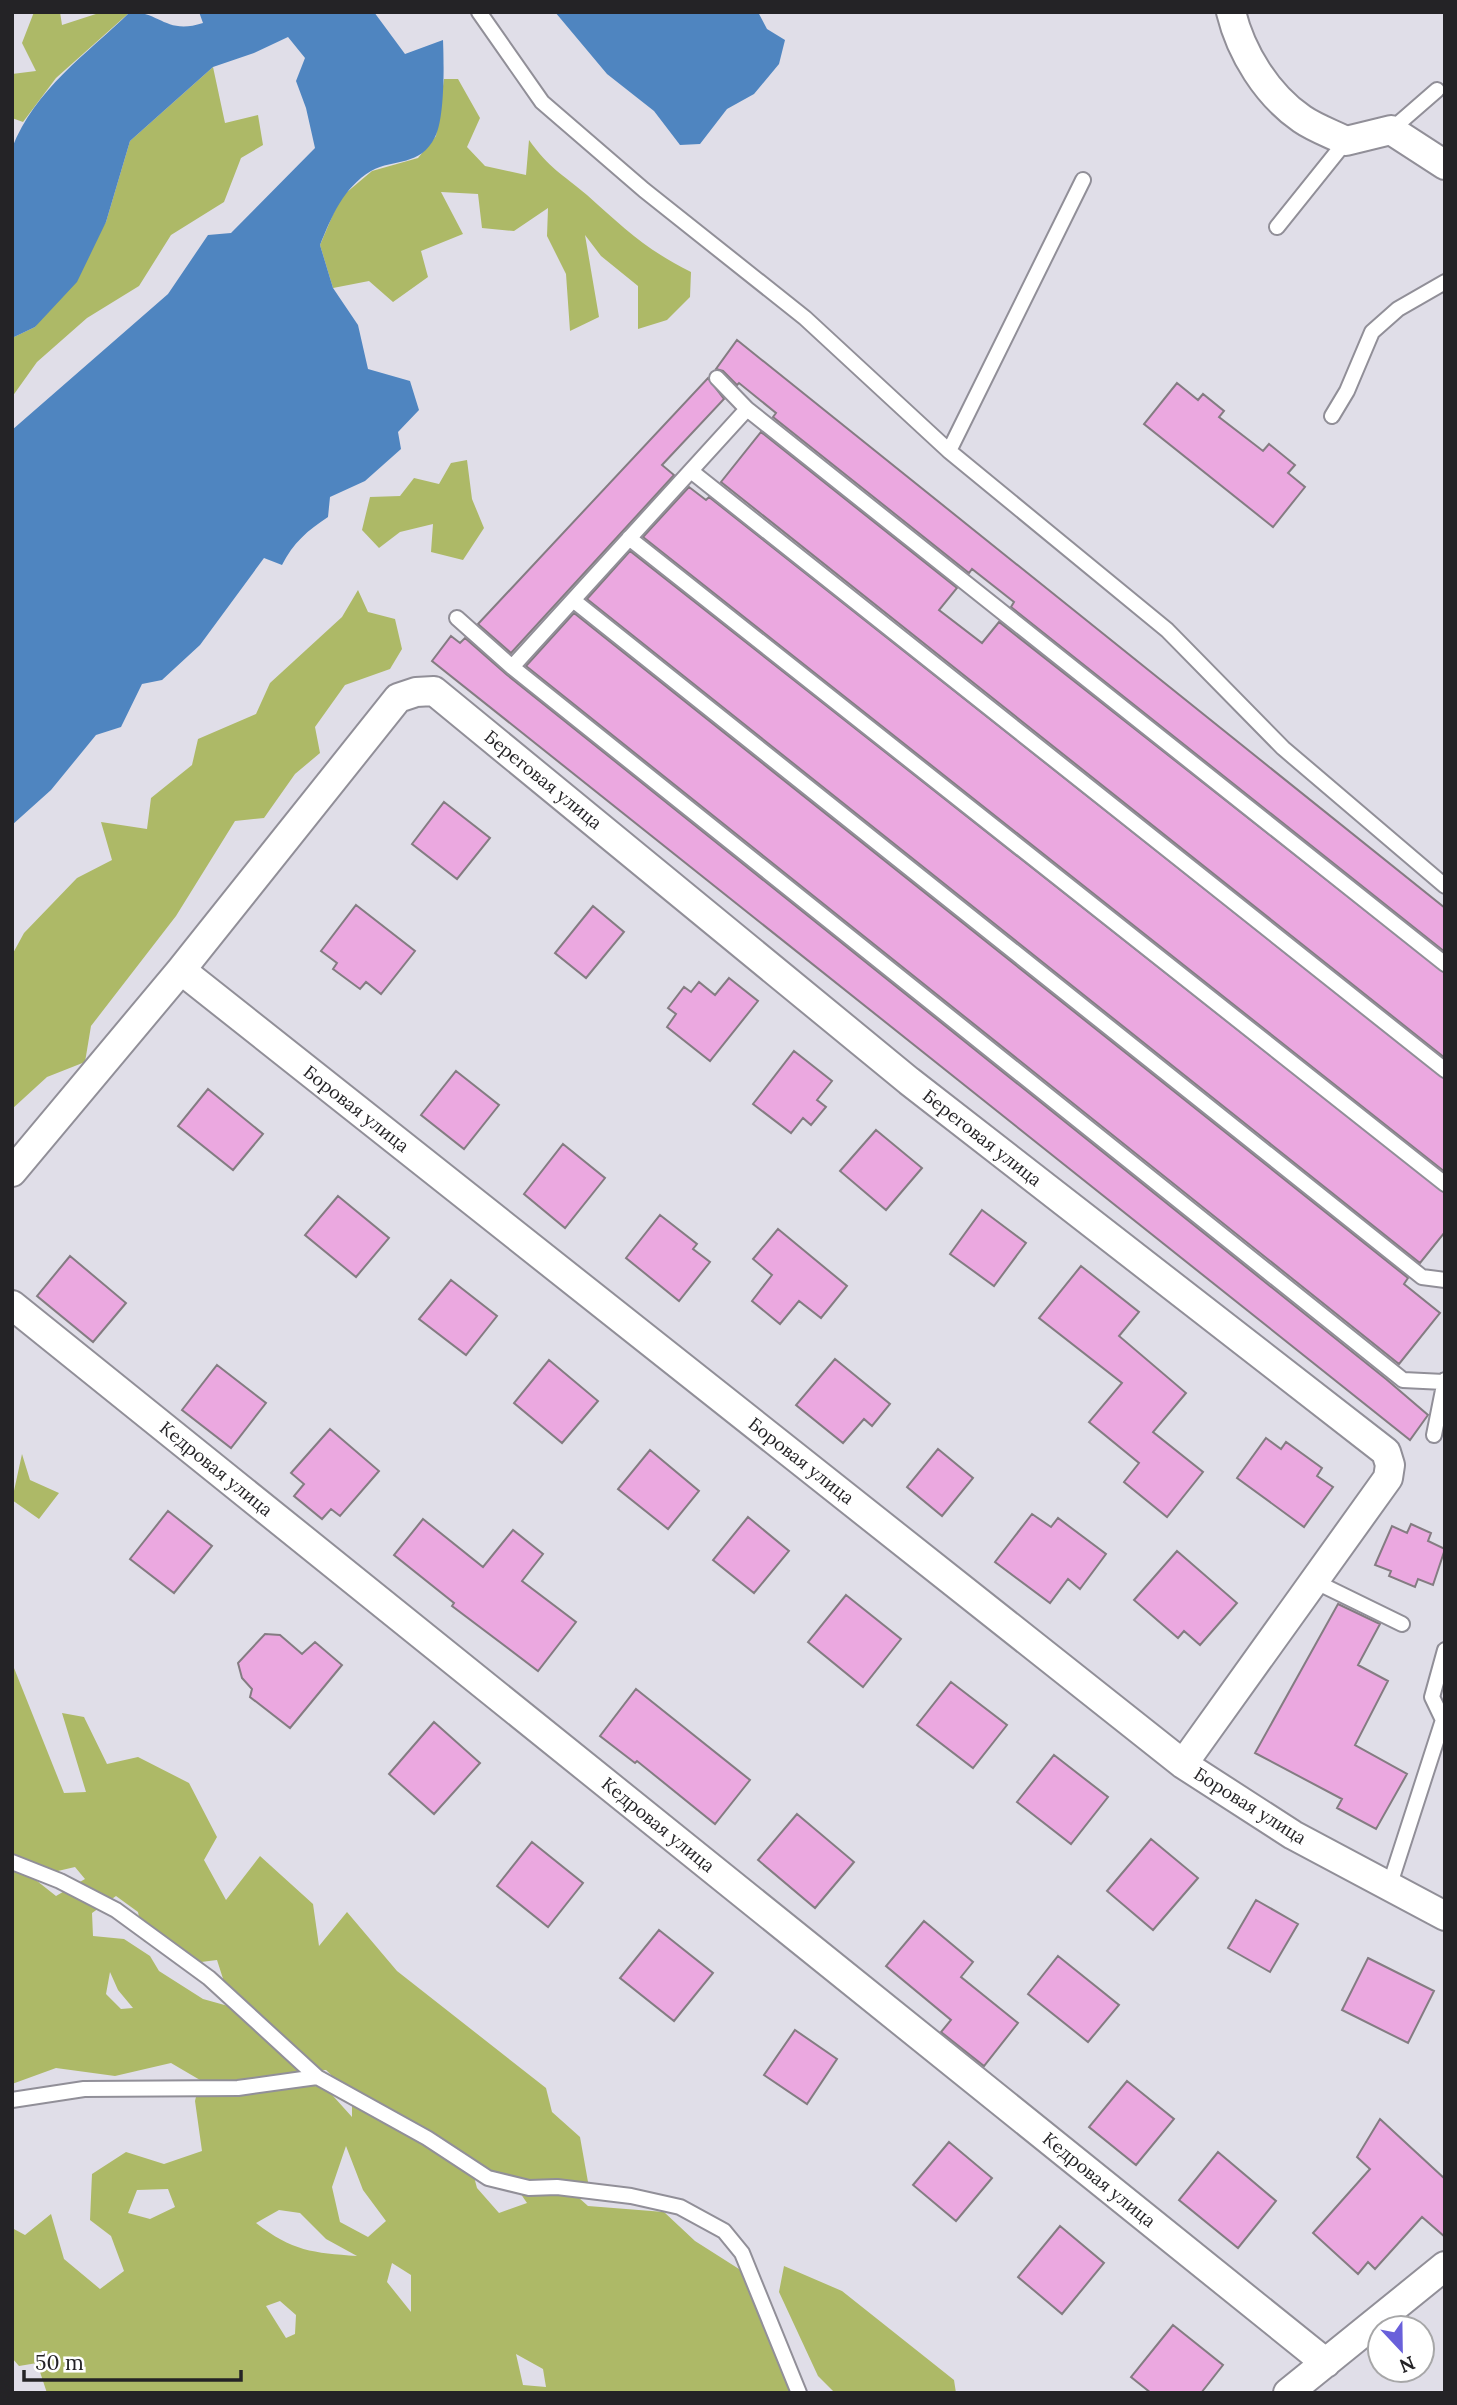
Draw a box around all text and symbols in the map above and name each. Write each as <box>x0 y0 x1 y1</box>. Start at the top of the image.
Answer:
street label: Береговая улица <box>480 725 607 834</box>
street label: Боровая улица <box>299 1060 414 1157</box>
street label: Береговая улица <box>918 1084 1046 1191</box>
street label: Боровая улица <box>744 1412 859 1509</box>
street label: Кедровая улица <box>155 1416 277 1521</box>
street label: Боровая улица <box>1190 1762 1311 1849</box>
street label: Кедровая улица <box>597 1772 719 1877</box>
street label: Кедровая улица <box>1038 2127 1160 2232</box>
north arrow <box>1366 2314 1436 2384</box>
scale bar <box>24 2338 242 2382</box>
text: 50 m <box>35 2349 84 2376</box>
text: N <box>1396 2351 1419 2379</box>

